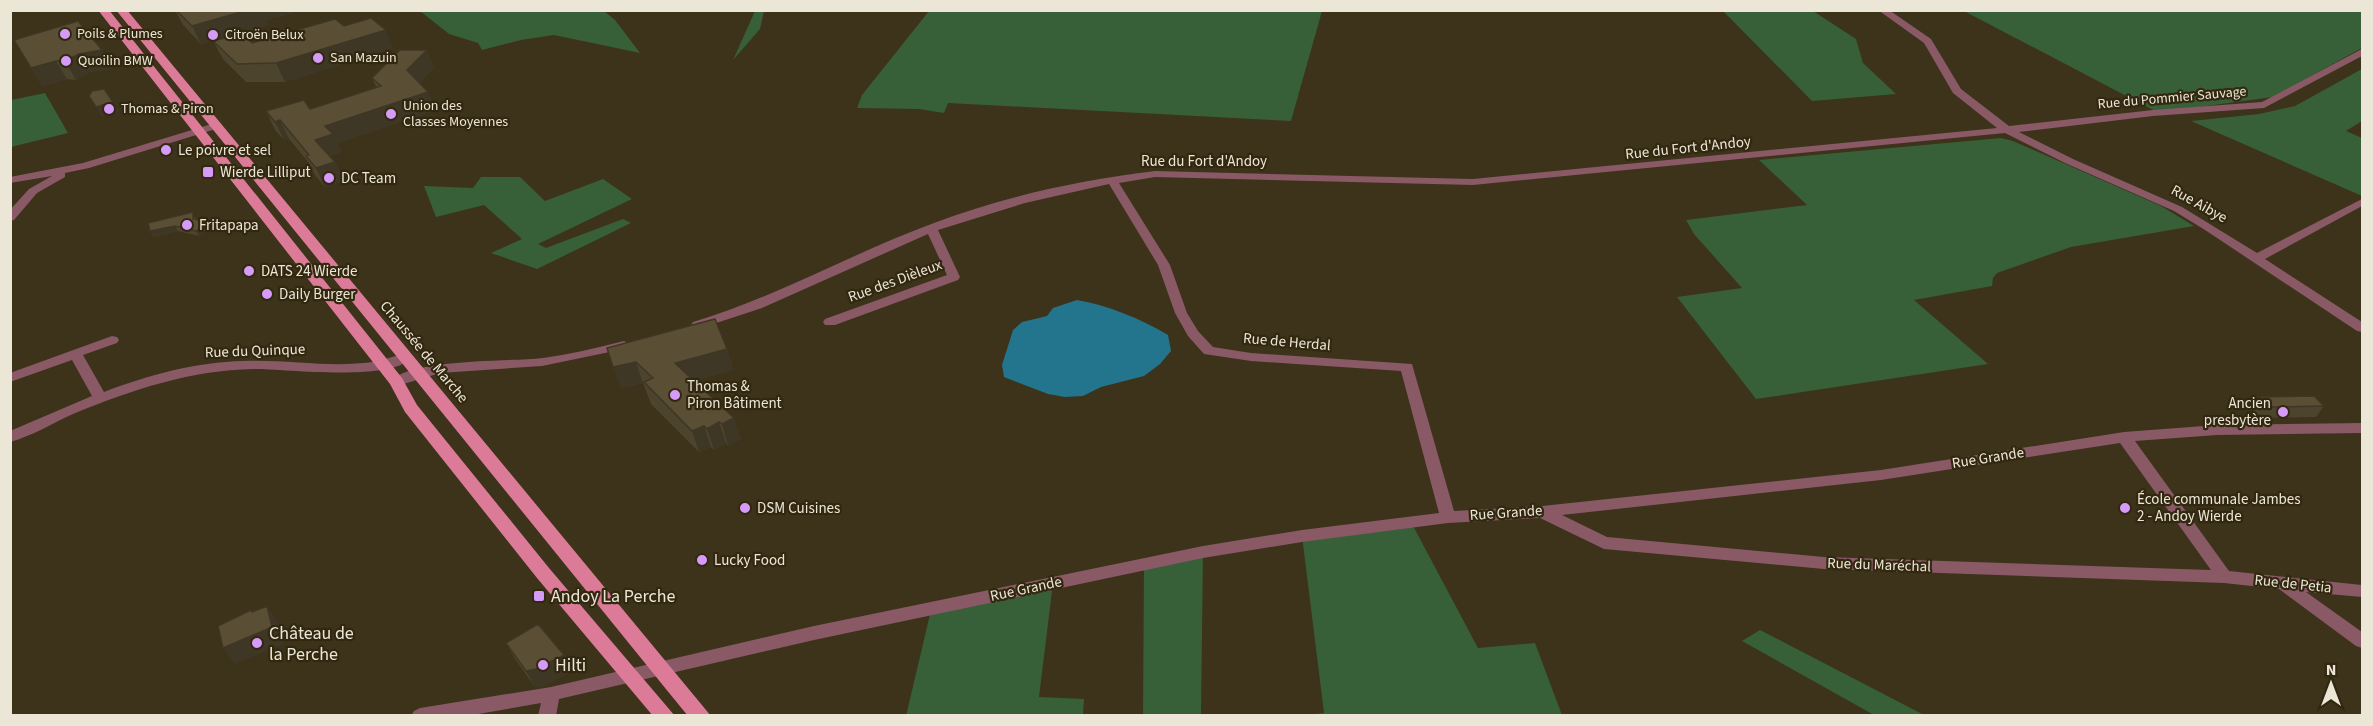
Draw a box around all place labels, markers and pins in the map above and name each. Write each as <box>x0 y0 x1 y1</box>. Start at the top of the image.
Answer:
place label: Poils & Plumes <box>77 24 163 44</box>
place label: Citroën Belux <box>225 25 304 45</box>
marker: Poils & Plumes <box>58 27 72 41</box>
marker: Citroën Belux <box>206 28 220 42</box>
place label: San Mazuin <box>330 48 397 68</box>
place label: Quoilin BMW <box>78 51 153 71</box>
marker: San Mazuin <box>311 51 325 65</box>
marker: Quoilin BMW <box>59 54 73 68</box>
place label: Union des Classes Moyennes <box>403 96 508 132</box>
place label: Thomas & Piron <box>121 99 214 119</box>
marker: Thomas & Piron <box>102 102 116 116</box>
marker: Union des Classes Moyennes <box>384 107 398 121</box>
place label: Le poivre et sel <box>178 140 271 161</box>
marker: Le poivre et sel <box>159 143 173 157</box>
place label: Wierde Lilliput <box>220 162 311 183</box>
marker: Wierde Lilliput <box>201 165 215 179</box>
place label: DC Team <box>341 168 396 189</box>
marker: DC Team <box>322 171 336 185</box>
place label: Fritapapa <box>199 215 259 236</box>
marker: Fritapapa <box>180 218 194 232</box>
place label: DATS 24 Wierde <box>261 261 358 282</box>
marker: DATS 24 Wierde <box>242 264 256 278</box>
place label: Daily Burger <box>279 284 356 305</box>
marker: Daily Burger <box>260 287 274 301</box>
place label: Thomas & Piron Bâtiment <box>687 376 782 414</box>
marker: Thomas & Piron Bâtiment <box>668 388 682 402</box>
place label: Ancien presbytère <box>2204 393 2271 431</box>
marker: Ancien presbytère <box>2276 405 2290 419</box>
place label: École communale Jambes 2 - Andoy Wierde <box>2137 489 2301 527</box>
place label: DSM Cuisines <box>757 498 840 519</box>
marker: DSM Cuisines <box>738 501 752 515</box>
marker: École communale Jambes 2 - Andoy Wierde <box>2118 501 2132 515</box>
place label: Lucky Food <box>714 550 785 571</box>
marker: Lucky Food <box>695 553 709 567</box>
place label: Andoy La Perche <box>551 584 675 609</box>
marker: Andoy La Perche <box>532 589 546 603</box>
place label: Château de la Perche <box>269 621 354 667</box>
marker: Château de la Perche <box>250 636 264 650</box>
place label: Hilti <box>555 653 586 678</box>
marker: Hilti <box>536 658 550 672</box>

